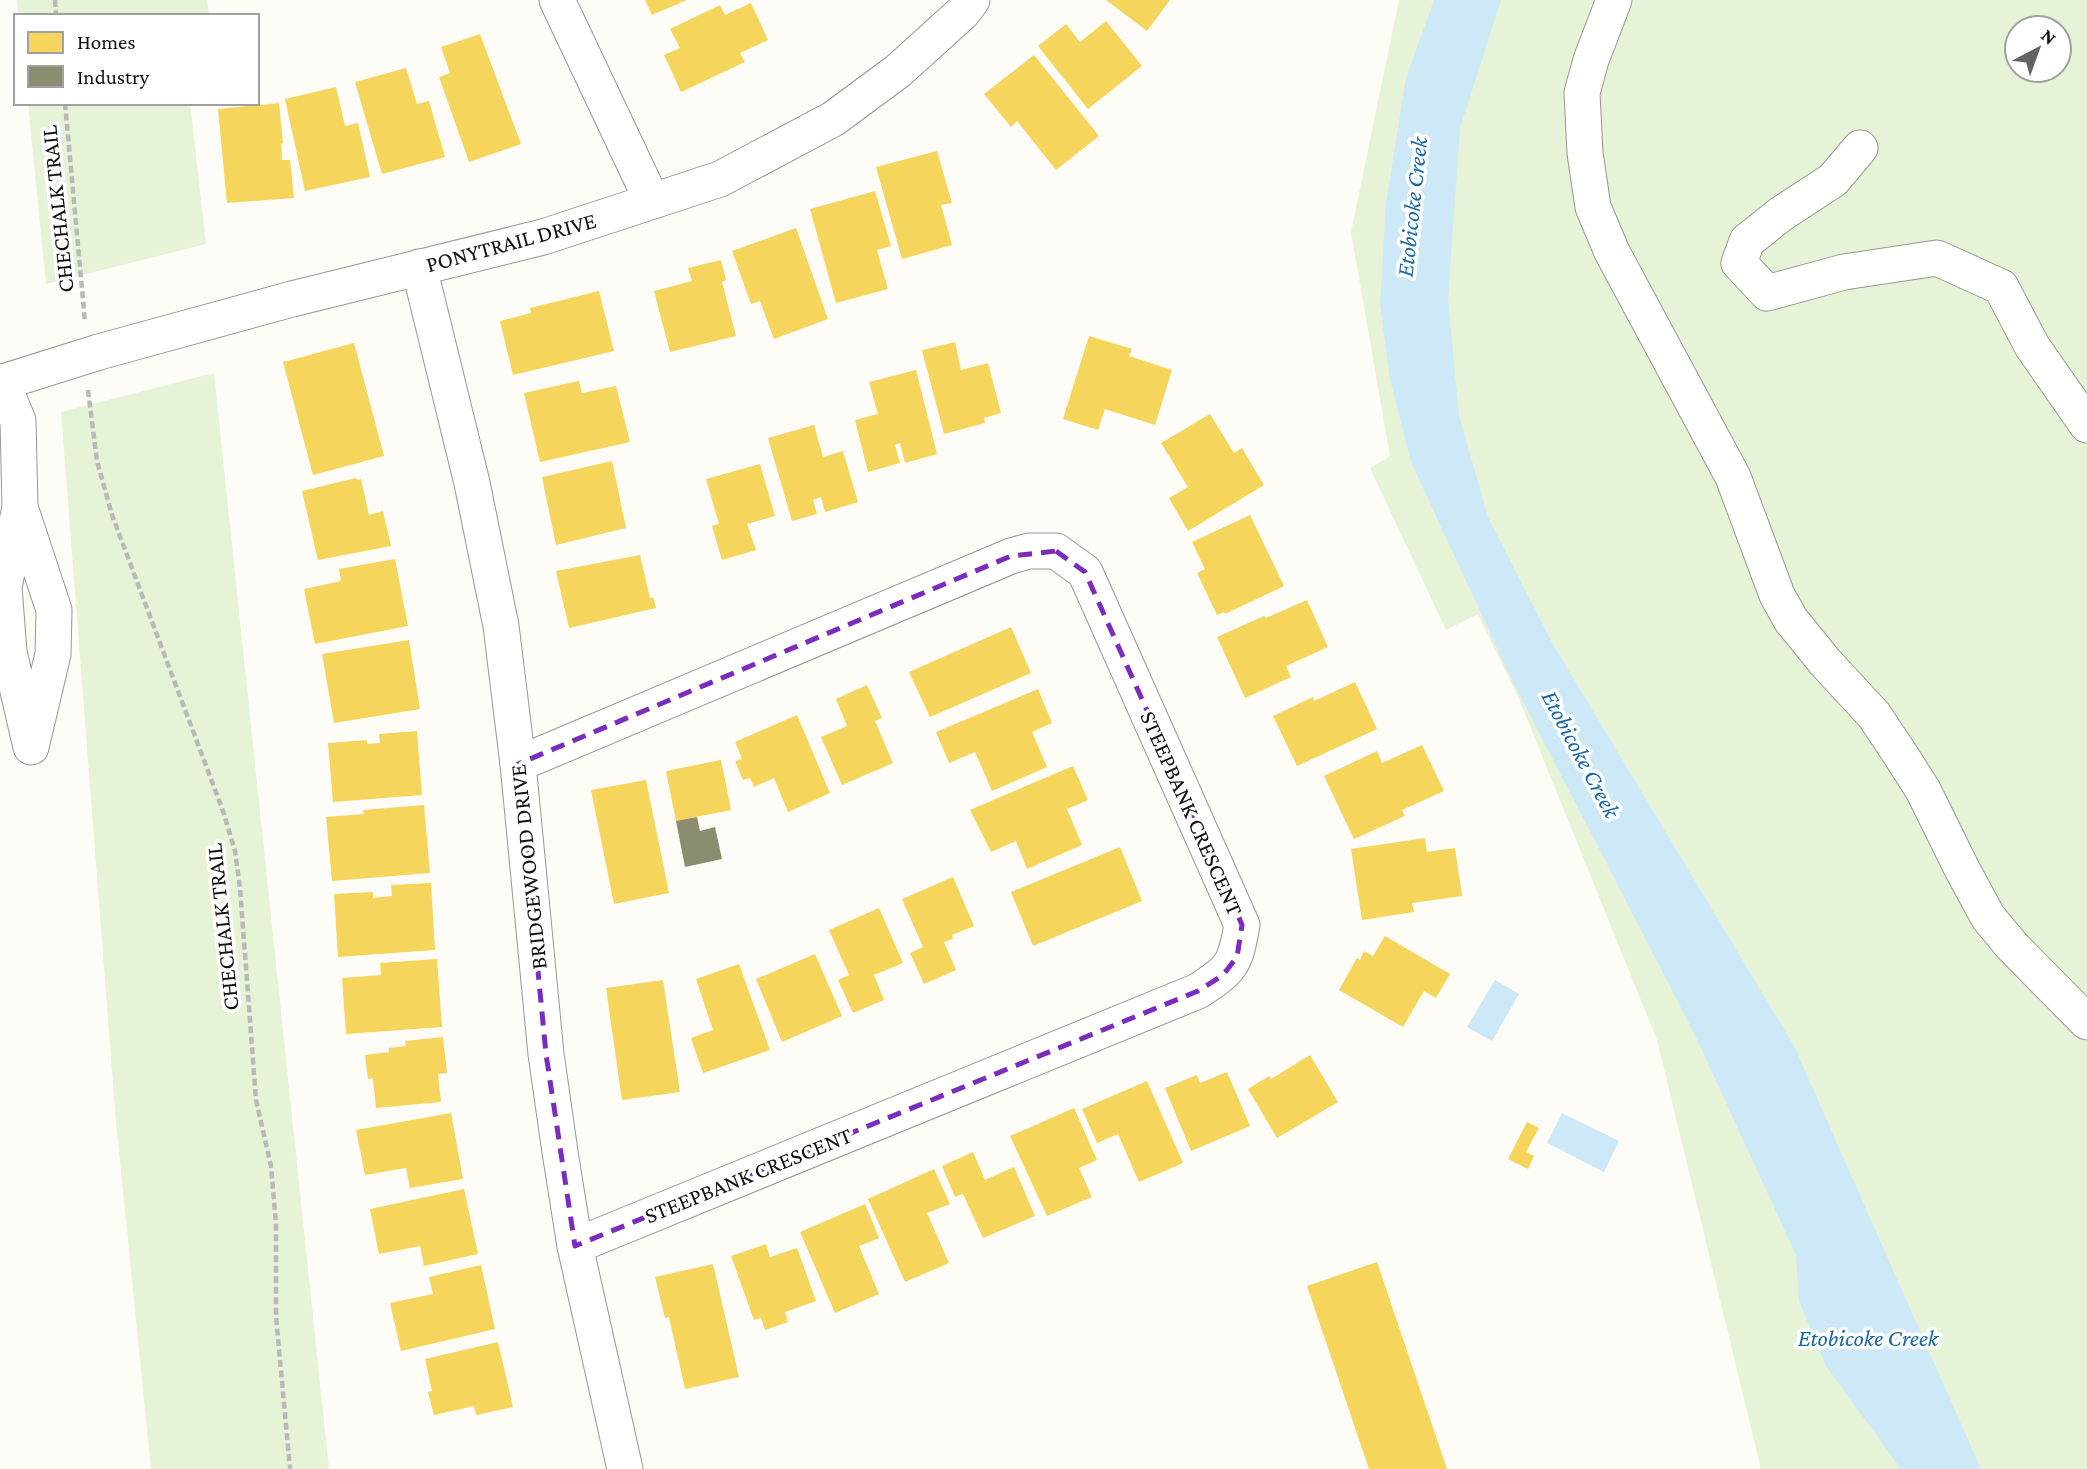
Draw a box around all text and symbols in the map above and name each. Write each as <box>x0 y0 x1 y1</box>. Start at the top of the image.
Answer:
legend <box>14 14 259 105</box>
north arrow <box>2003 14 2073 84</box>
text: N <box>2037 24 2061 49</box>
text: Homes <box>77 30 136 54</box>
text: Industry <box>77 65 150 89</box>
street label: CHECHALK TRAIL <box>35 124 79 294</box>
water label: Etobicoke Creek <box>1391 134 1432 278</box>
street label: PONYTRAIL DRIVE <box>423 207 599 277</box>
water label: Etobicoke Creek <box>1537 685 1627 824</box>
street label: STEEPBANK CRESCENT <box>1135 707 1249 920</box>
street label: BRIDGEWOOD DRIVE <box>504 763 552 971</box>
street label: CHECHALK TRAIL <box>200 842 244 1012</box>
street label: STEEPBANK CRESCENT <box>641 1121 856 1228</box>
water label: Etobicoke Creek <box>1798 1324 1940 1351</box>

